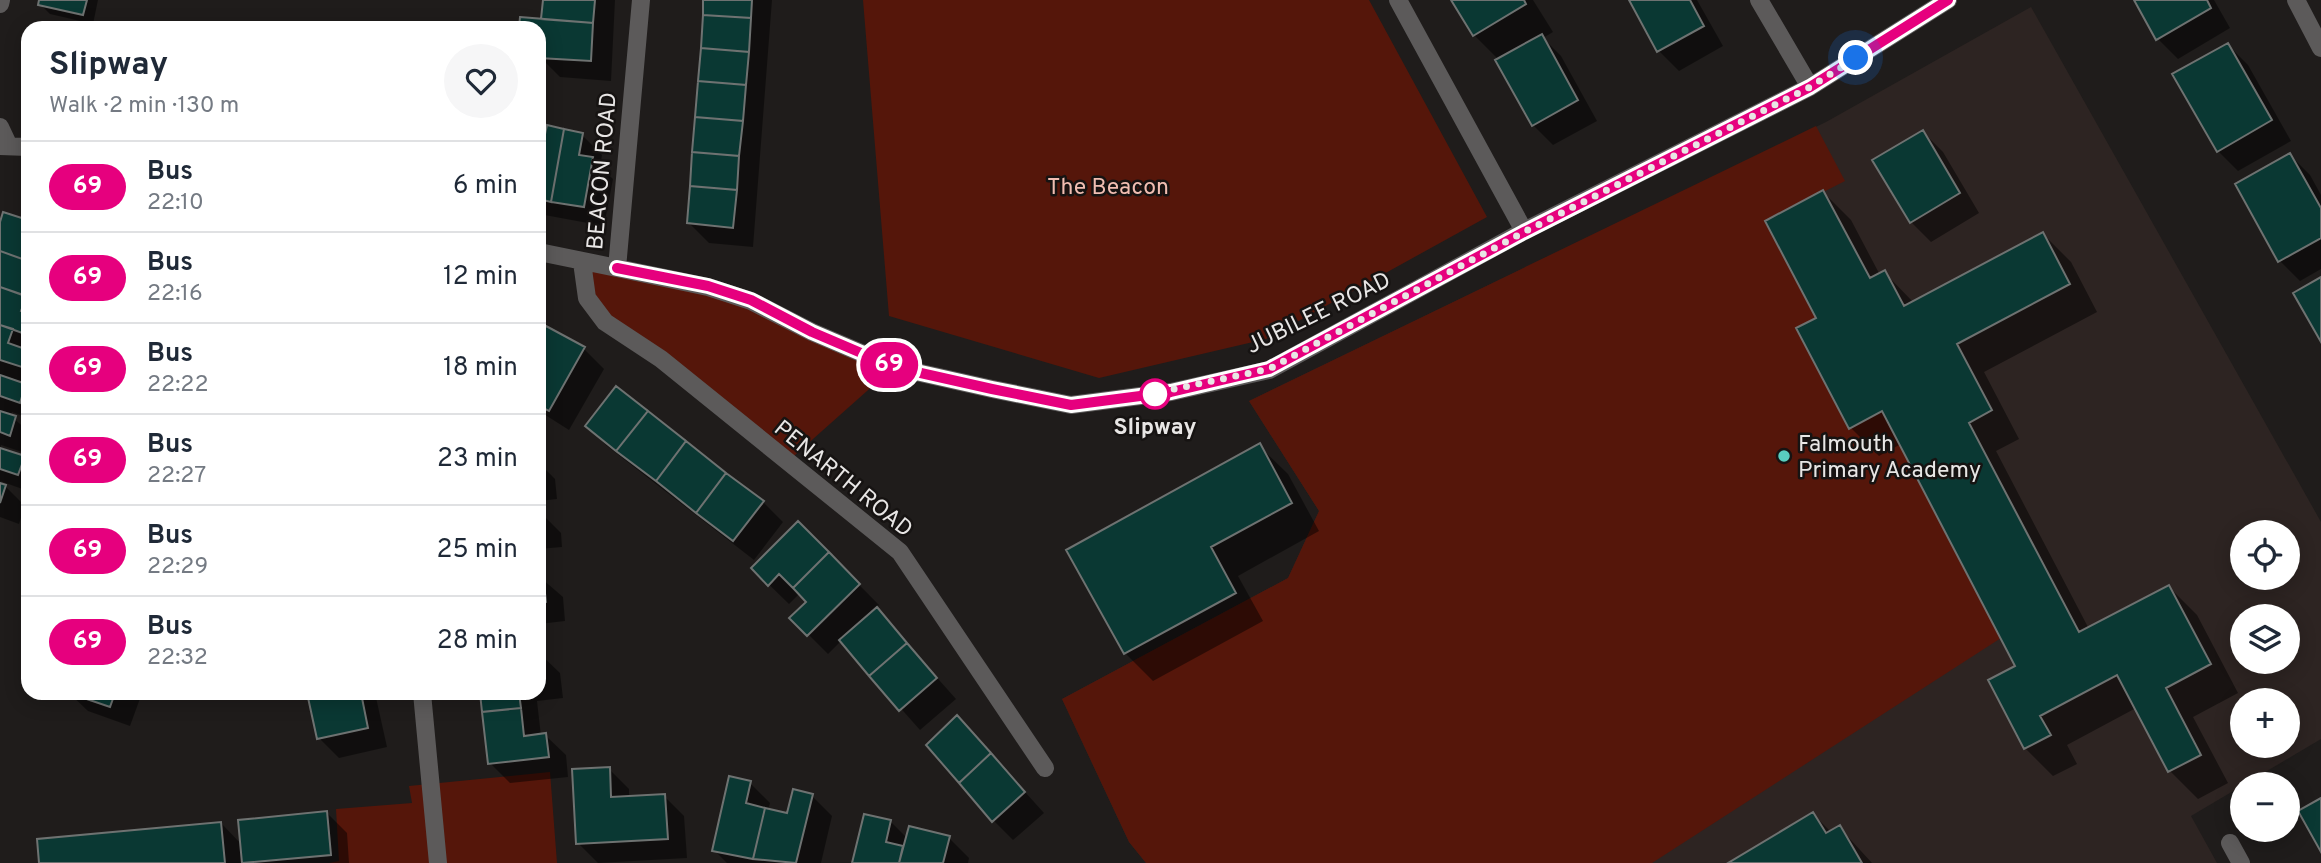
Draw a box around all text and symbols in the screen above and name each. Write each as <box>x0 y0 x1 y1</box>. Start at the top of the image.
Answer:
your location <box>1838 40 1873 75</box>
button: heart <box>444 44 518 118</box>
text: Slipway <box>49 45 168 87</box>
street label: BEACON ROAD <box>582 91 625 251</box>
text: Walk · 2 min · 130 m <box>49 92 239 121</box>
text: Bus <box>147 156 193 189</box>
text: 6 min <box>453 170 518 203</box>
text: 69 <box>73 172 102 202</box>
park label: The Beacon <box>1047 174 1169 203</box>
text: 22:10 <box>147 189 204 218</box>
text: Bus <box>147 247 193 280</box>
text: 12 min <box>443 261 518 294</box>
text: 69 <box>73 263 102 293</box>
street label: JUBILEE ROAD <box>1242 267 1396 362</box>
text: 22:16 <box>147 280 203 309</box>
text: Bus <box>147 338 193 371</box>
line badge: 69 <box>858 342 920 388</box>
text: 69 <box>874 350 904 380</box>
text: 18 min <box>443 352 518 385</box>
text: 69 <box>73 354 102 384</box>
text: 22:22 <box>147 371 208 400</box>
marker: Slipway <box>1140 379 1170 409</box>
place label: Slipway <box>1113 414 1197 443</box>
street label: PENARTH ROAD <box>767 415 918 545</box>
text: Bus <box>147 429 193 462</box>
place label: Falmouth Primary Academy <box>1798 431 1981 486</box>
text: 23 min <box>437 443 518 476</box>
text: 69 <box>73 445 102 475</box>
marker: Falmouth Primary Academy <box>1776 448 1792 464</box>
text: 22:27 <box>147 462 206 491</box>
text: Bus <box>147 520 193 553</box>
map controls <box>2230 520 2300 842</box>
button: locate <box>2230 520 2300 590</box>
text: 25 min <box>437 534 518 567</box>
text: 69 <box>73 536 102 566</box>
text: 22:29 <box>147 553 208 582</box>
button: layers <box>2230 604 2300 674</box>
text: Bus <box>147 611 193 644</box>
text: 28 min <box>437 625 518 658</box>
text: 69 <box>73 627 102 657</box>
text: 22:32 <box>147 644 208 673</box>
button: + <box>2230 688 2300 758</box>
button: − <box>2230 772 2300 842</box>

